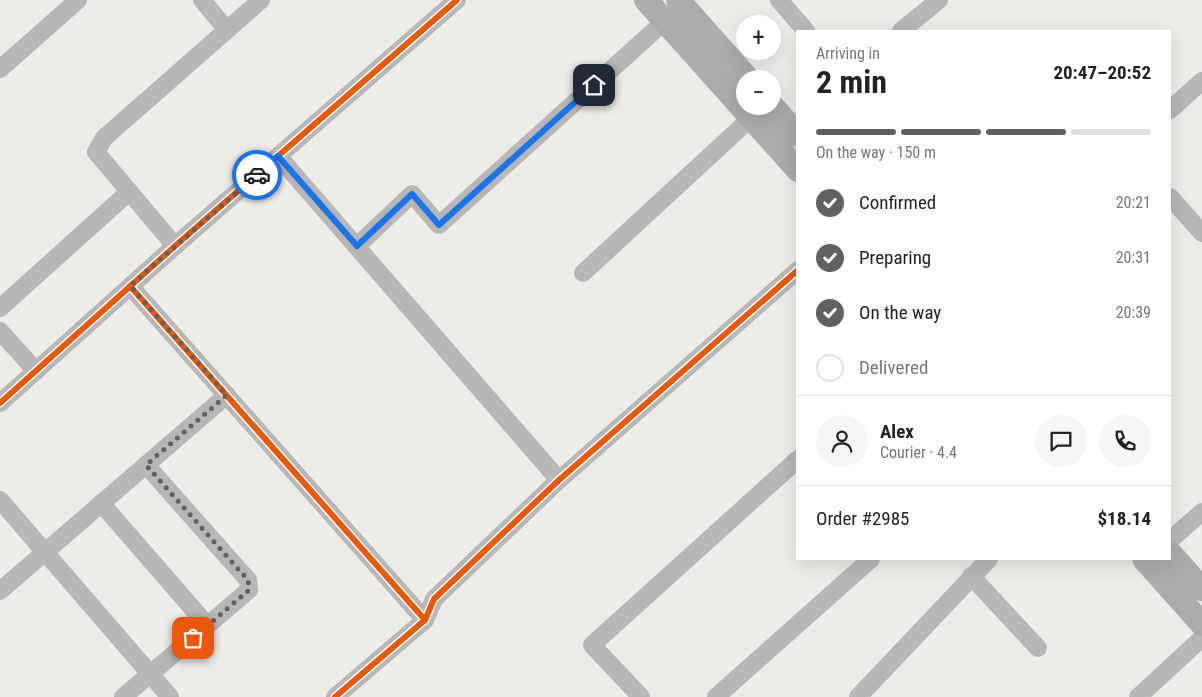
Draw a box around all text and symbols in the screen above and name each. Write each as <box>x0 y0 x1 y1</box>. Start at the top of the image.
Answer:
map controls <box>736 15 781 115</box>
button: + <box>736 15 781 60</box>
text: Arriving in <box>816 44 880 63</box>
text: 20:47–20:52 <box>1053 61 1151 84</box>
text: 2 min <box>816 63 887 101</box>
pin <box>573 64 615 106</box>
button: − <box>736 70 781 115</box>
icon: home <box>580 71 608 99</box>
text: On the way · 150 m <box>816 143 936 162</box>
courier <box>232 150 282 200</box>
icon: car <box>243 161 271 189</box>
icon: check <box>816 189 844 217</box>
text: Confirmed <box>859 191 936 214</box>
text: 20:21 <box>1116 193 1151 212</box>
icon: check <box>816 244 844 272</box>
text: Preparing <box>859 246 931 269</box>
text: 20:31 <box>1116 248 1151 267</box>
icon: check <box>816 299 844 327</box>
text: On the way <box>859 301 941 324</box>
text: 20:39 <box>1116 303 1151 322</box>
text: Delivered <box>859 356 928 379</box>
button: person <box>816 415 868 467</box>
button: chat <box>1035 415 1087 467</box>
button: phone <box>1099 415 1151 467</box>
text: Alex <box>880 420 914 443</box>
text: Courier · 4.4 <box>880 443 957 462</box>
text: Order #2985 <box>816 507 909 530</box>
text: $18.14 <box>1097 507 1151 530</box>
pin <box>172 617 214 659</box>
icon: bag <box>179 624 207 652</box>

